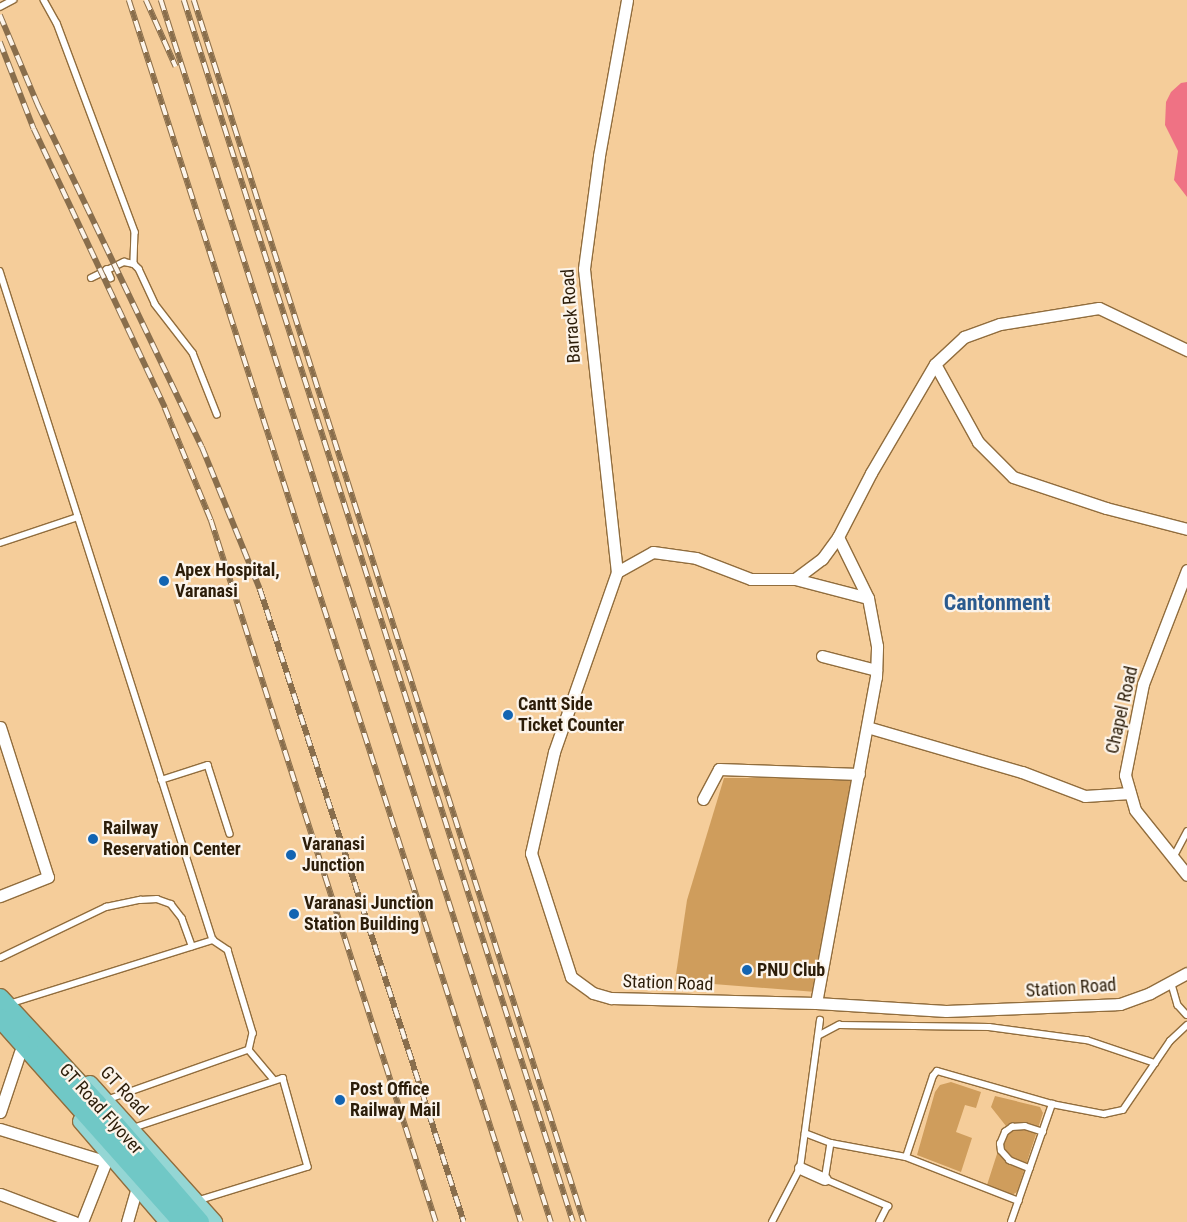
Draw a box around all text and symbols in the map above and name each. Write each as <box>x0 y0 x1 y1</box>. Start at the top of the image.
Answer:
street label: Barrack Road <box>557 268 585 364</box>
place label: Apex Hospital, Varanasi <box>175 560 280 602</box>
marker: Apex Hospital, Varanasi <box>157 574 171 588</box>
district label: Cantonment <box>944 590 1050 616</box>
street label: Chapel Road <box>1101 664 1143 756</box>
place label: Cantt Side Ticket Counter <box>518 694 624 736</box>
marker: Cantt Side Ticket Counter <box>502 709 514 721</box>
place label: Railway Reservation Center <box>103 818 241 861</box>
marker: Railway Reservation Center <box>87 833 99 845</box>
place label: Varanasi Junction <box>302 834 365 876</box>
marker: Varanasi Junction <box>284 848 298 862</box>
place label: Varanasi Junction Station Building <box>304 893 434 936</box>
marker: Varanasi Junction Station Building <box>288 908 300 920</box>
place label: PNU Club <box>757 959 825 981</box>
marker: PNU Club <box>741 964 753 976</box>
street label: Station Road <box>622 971 714 995</box>
street label: Station Road <box>1025 974 1117 1002</box>
street label: GT Road Flyover <box>55 1059 147 1159</box>
street label: GT Road <box>96 1062 152 1120</box>
place label: Post Office Railway Mail <box>350 1079 441 1122</box>
marker: Post Office Railway Mail <box>334 1094 346 1106</box>

